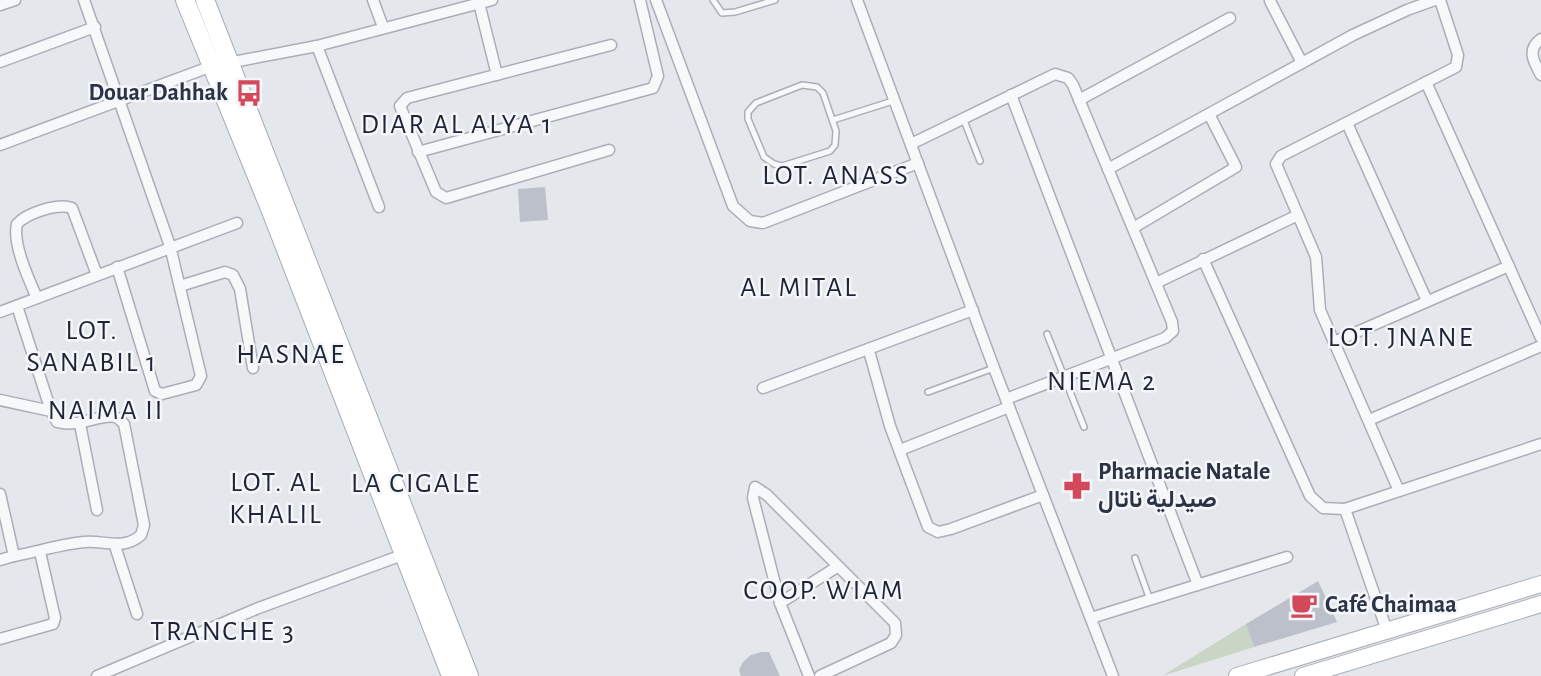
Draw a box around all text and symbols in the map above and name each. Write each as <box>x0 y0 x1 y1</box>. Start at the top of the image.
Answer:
bus stop icon: Douar Dahhak <box>234 78 264 108</box>
place label: Douar Dahhak <box>88 81 228 105</box>
district label: DIAR AL ALYA 1 <box>361 111 553 139</box>
district label: LOT. ANASS <box>762 162 910 190</box>
district label: AL MITAL <box>740 274 858 302</box>
district label: LOT. SANABIL 1 <box>26 317 158 377</box>
district label: LOT. JNANE <box>1328 324 1474 352</box>
district label: HASNAE <box>236 341 346 369</box>
district label: NIEMA 2 <box>1047 368 1157 396</box>
district label: NAIMA II <box>48 397 164 425</box>
place label: Pharmacie Natale صيدلية ناتال <box>1098 460 1270 514</box>
district label: LOT. AL KHALIL <box>229 469 323 529</box>
district label: LA CIGALE <box>351 470 481 498</box>
pharmacy icon: Pharmacie Natale صيدلية ناتال <box>1062 471 1092 501</box>
district label: COOP. WIAM <box>743 577 905 605</box>
cafe icon: Café Chaimaa <box>1289 590 1319 620</box>
place label: Café Chaimaa <box>1325 593 1457 617</box>
district label: TRANCHE 3 <box>150 618 296 646</box>

